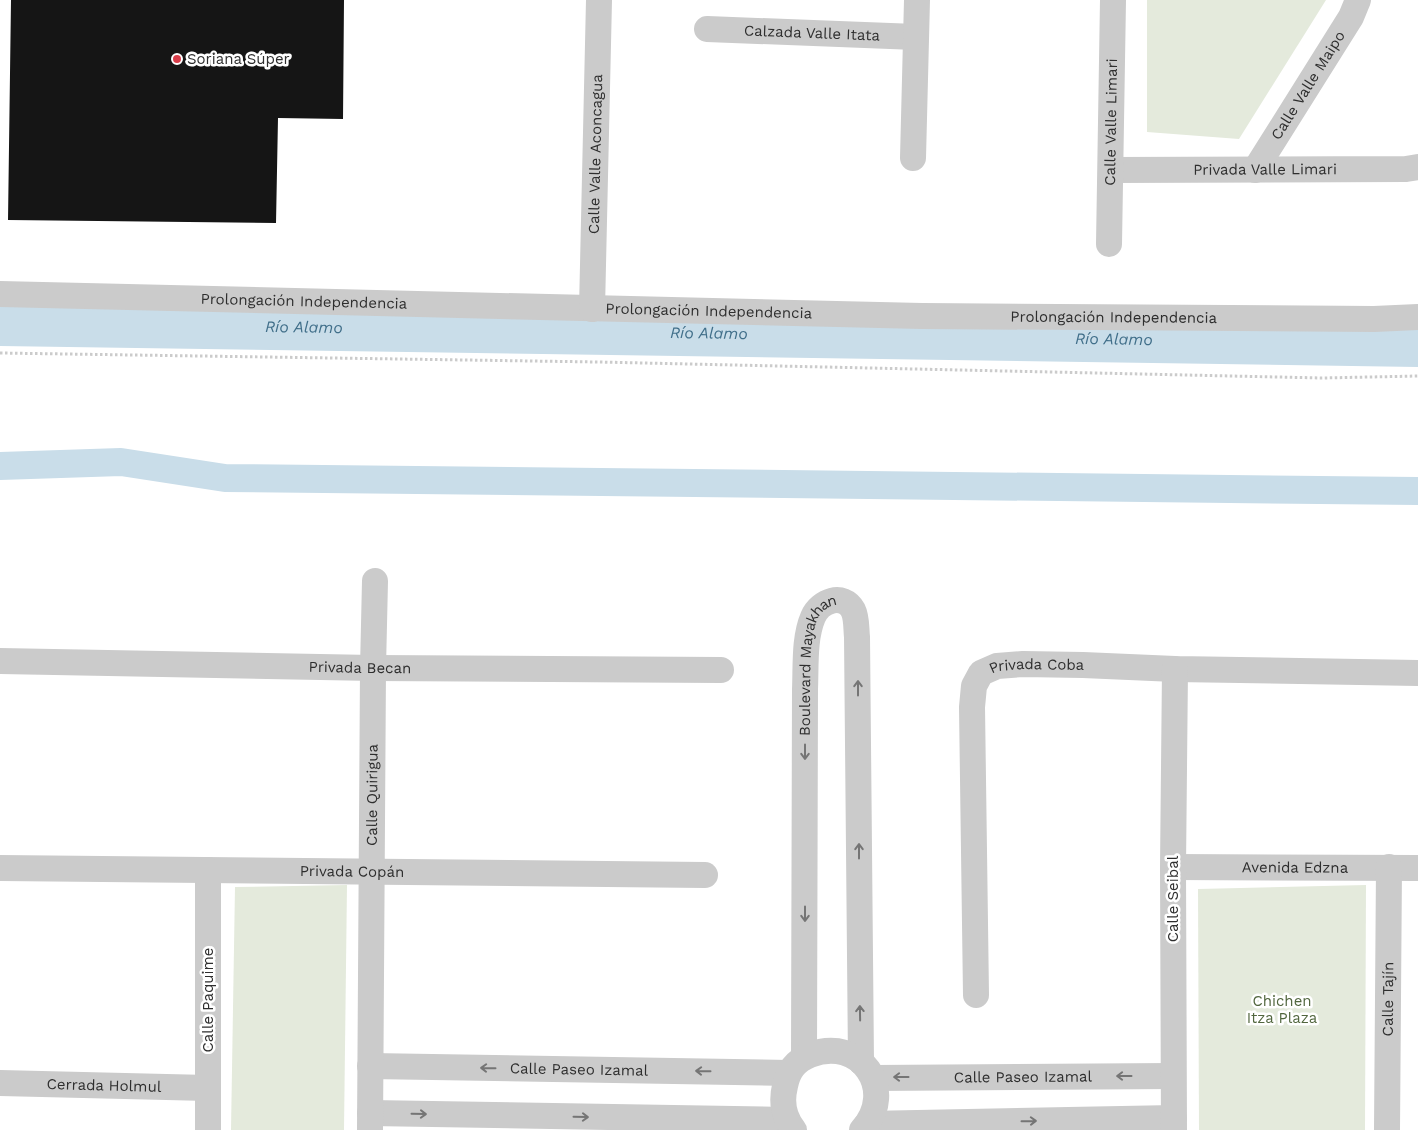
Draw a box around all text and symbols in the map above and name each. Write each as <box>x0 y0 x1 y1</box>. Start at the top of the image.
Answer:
street label: Calzada Valle Itata <box>744 21 881 45</box>
street label: Calle Valle Maipo <box>1267 27 1349 143</box>
place label: Soriana Súper <box>187 50 290 68</box>
marker: Soriana Súper <box>171 53 183 65</box>
street label: Calle Valle Limari <box>1101 58 1121 186</box>
street label: Calle Valle Aconcagua <box>585 73 606 234</box>
street label: Privada Valle Limari <box>1193 160 1337 179</box>
street label: Prolongación Independencia <box>200 290 408 313</box>
street label: Prolongación Independencia <box>605 299 813 322</box>
street label: Prolongación Independencia <box>1010 308 1218 327</box>
water label: Río Alamo <box>265 317 343 337</box>
water label: Río Alamo <box>670 323 748 343</box>
water label: Río Alamo <box>1075 329 1153 349</box>
street label: Boulevard Mayakhan <box>796 591 839 736</box>
street label: Privada Coba <box>986 655 1085 677</box>
street label: Privada Becan <box>308 658 411 677</box>
one-way arrow <box>853 681 863 697</box>
street label: Calle Quirigua <box>363 743 382 846</box>
one-way arrow <box>800 744 810 760</box>
one-way arrow <box>854 843 864 859</box>
street label: Calle Seibal <box>1164 855 1182 942</box>
street label: Avenida Edzna <box>1242 858 1349 877</box>
street label: Privada Copán <box>300 862 404 881</box>
one-way arrow <box>800 906 810 922</box>
street label: Calle Paquime <box>199 948 217 1052</box>
street label: Calle Tajín <box>1379 962 1397 1036</box>
park label: Chichen Itza Plaza <box>1247 992 1318 1027</box>
one-way arrow <box>855 1005 865 1022</box>
street label: Calle Paseo Izamal <box>510 1059 649 1080</box>
one-way arrow <box>480 1063 496 1073</box>
one-way arrow <box>695 1067 711 1076</box>
street label: Calle Paseo Izamal <box>954 1068 1093 1086</box>
one-way arrow <box>1116 1071 1132 1081</box>
one-way arrow <box>894 1072 910 1082</box>
street label: Cerrada Holmul <box>46 1075 162 1096</box>
one-way arrow <box>410 1109 427 1119</box>
one-way arrow <box>573 1112 589 1121</box>
one-way arrow <box>1020 1116 1036 1126</box>

